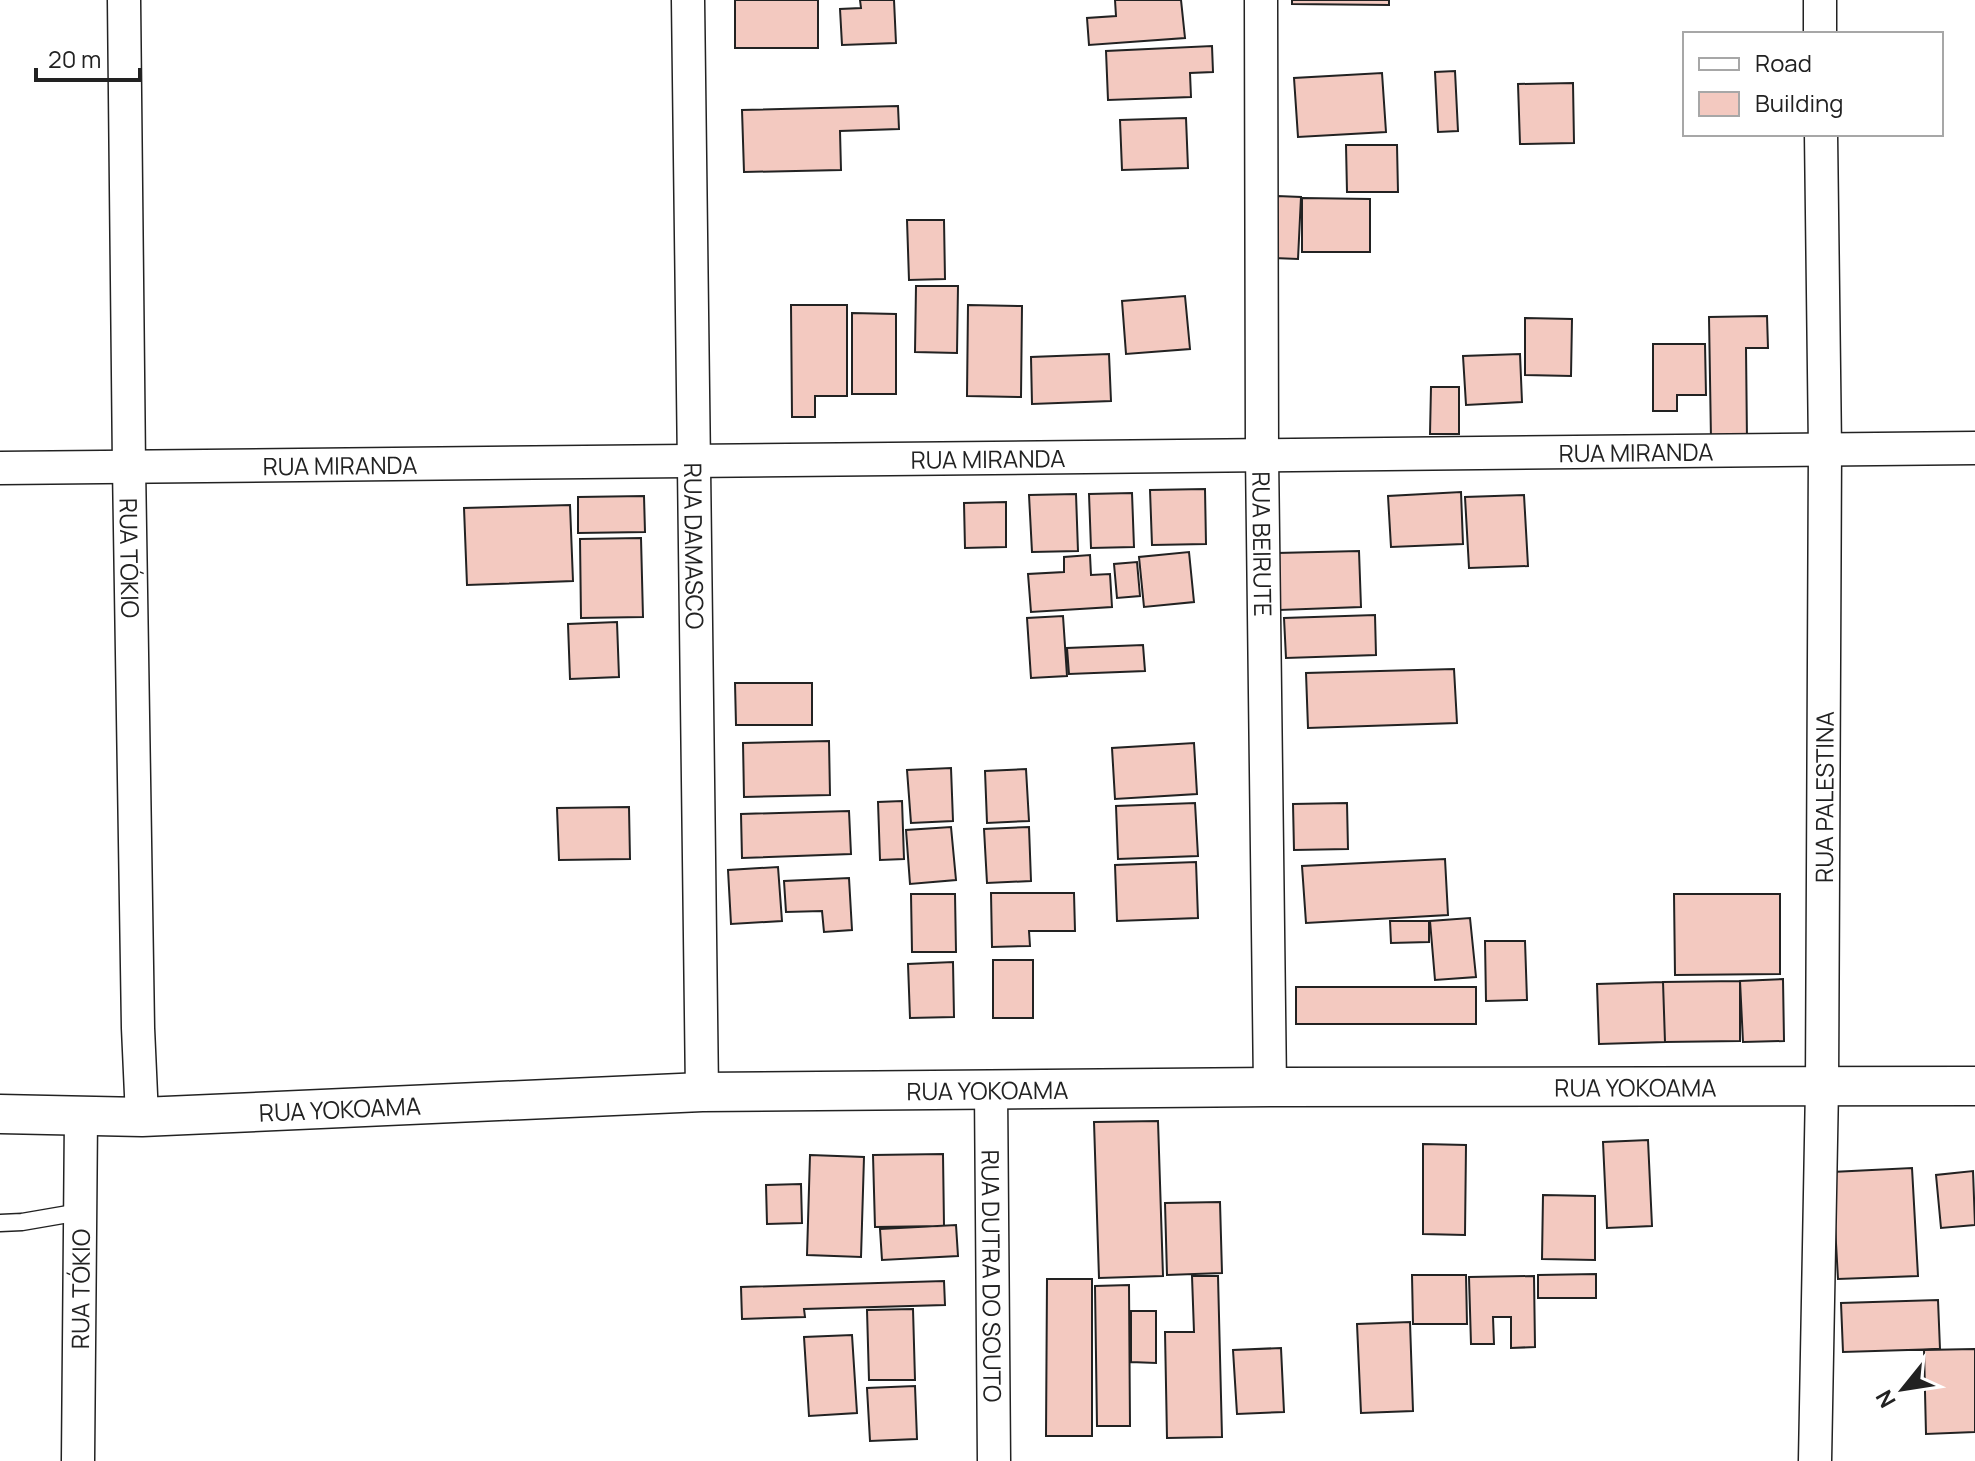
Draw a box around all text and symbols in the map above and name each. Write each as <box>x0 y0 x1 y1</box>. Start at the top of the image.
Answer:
scale bar <box>36 32 140 82</box>
legend <box>1683 32 1943 136</box>
text: 20 m <box>48 42 101 75</box>
text: Road <box>1755 46 1812 79</box>
text: Building <box>1755 86 1843 119</box>
street label: RUA MIRANDA <box>1558 434 1713 469</box>
street label: RUA MIRANDA <box>910 441 1065 475</box>
street label: RUA MIRANDA <box>262 447 418 482</box>
street label: RUA DAMASCO <box>677 463 713 629</box>
street label: RUA BEIRUTE <box>1246 471 1281 617</box>
street label: RUA TÓKIO <box>113 498 148 618</box>
street label: RUA PALESTINA <box>1806 711 1840 883</box>
street label: RUA YOKOAMA <box>1554 1070 1716 1103</box>
street label: RUA YOKOAMA <box>906 1072 1069 1107</box>
street label: RUA YOKOAMA <box>258 1088 421 1128</box>
street label: RUA DUTRA DO SOUTO <box>975 1149 1010 1403</box>
street label: RUA TÓKIO <box>62 1229 97 1349</box>
north arrow <box>1863 1349 1943 1429</box>
text: N <box>1869 1385 1903 1413</box>

